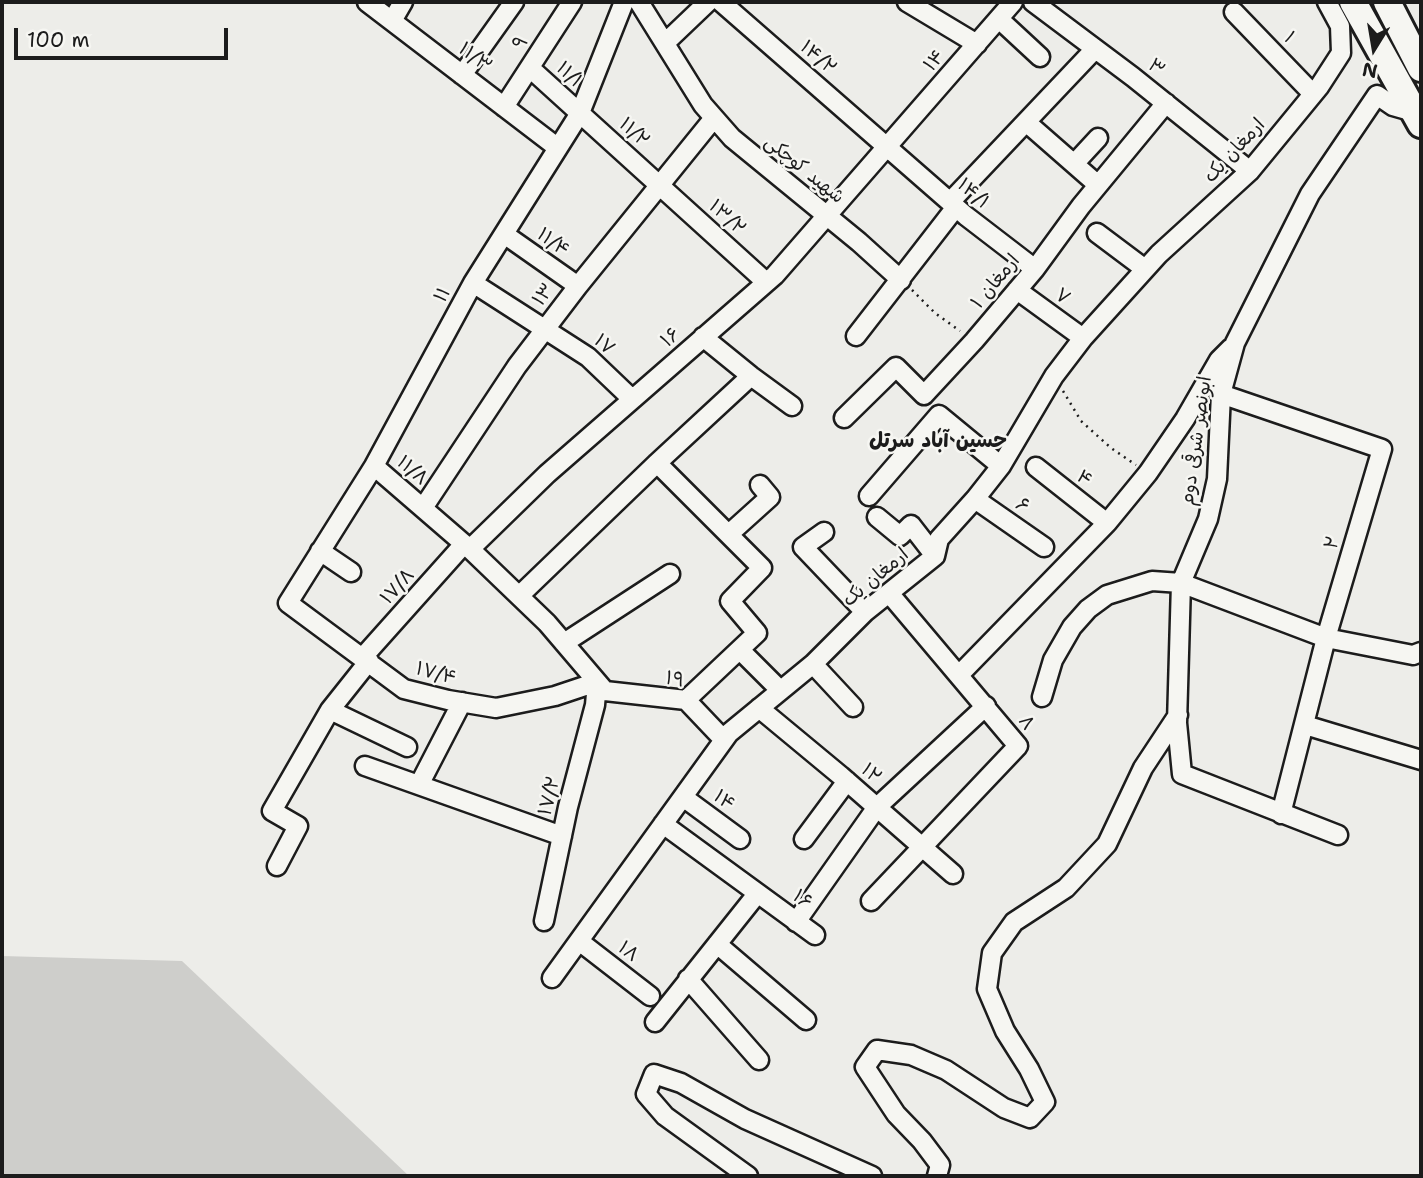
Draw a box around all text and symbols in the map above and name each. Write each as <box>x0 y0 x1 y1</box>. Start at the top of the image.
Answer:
scale bar <box>18 14 231 58</box>
north arrow <box>1339 14 1409 84</box>
text: 100 m <box>27 26 90 54</box>
street label: ۱ <box>1279 28 1299 48</box>
street label: ۹ <box>508 32 534 54</box>
street label: ۱۴/۲ <box>795 36 841 80</box>
street label: ۱۱/۳ <box>454 38 496 78</box>
street label: ۱۴ <box>919 46 951 76</box>
street label: ۳ <box>1143 54 1169 82</box>
text: N <box>1360 56 1380 84</box>
street label: ۱۱/۱ <box>551 57 587 93</box>
street label: ۱۱/۲ <box>614 113 654 153</box>
street label: ارمغان یک <box>1200 114 1270 188</box>
street label: شهید کوچکی <box>759 131 849 209</box>
street label: ۱۴/۱ <box>952 174 994 214</box>
street label: ۱۳/۲ <box>704 195 750 241</box>
street label: ۱۱/۴ <box>532 224 574 262</box>
street label: ارمغان ۱ <box>967 250 1025 314</box>
street label: ۱۳ <box>528 279 560 311</box>
street label: ۱۱ <box>430 283 456 307</box>
street label: ۷ <box>1050 284 1074 310</box>
street label: ۱۶ <box>657 323 685 353</box>
street label: ۱۷ <box>589 330 619 360</box>
street label: ابونصر شرقی دوم <box>1177 375 1217 507</box>
district label: حسین آباد سرتل <box>869 429 1007 455</box>
street label: ۱۱/۸ <box>392 451 432 491</box>
street label: ۴ <box>1071 466 1097 492</box>
street label: ۶ <box>1011 493 1033 519</box>
street label: ۲ <box>1320 534 1346 552</box>
street label: ارمغان یک <box>838 544 914 612</box>
street label: ۱۷/۸ <box>376 564 420 610</box>
street label: ۱۷/۴ <box>413 658 459 690</box>
street label: ۱۹ <box>664 667 686 693</box>
street label: ۸ <box>1013 711 1039 735</box>
street label: ۱۲ <box>856 759 886 789</box>
street label: ۱۷/۲ <box>534 774 566 818</box>
street label: ۱۴ <box>709 786 739 816</box>
street label: ۱۶ <box>788 885 816 915</box>
street label: ۱۸ <box>613 937 643 967</box>

